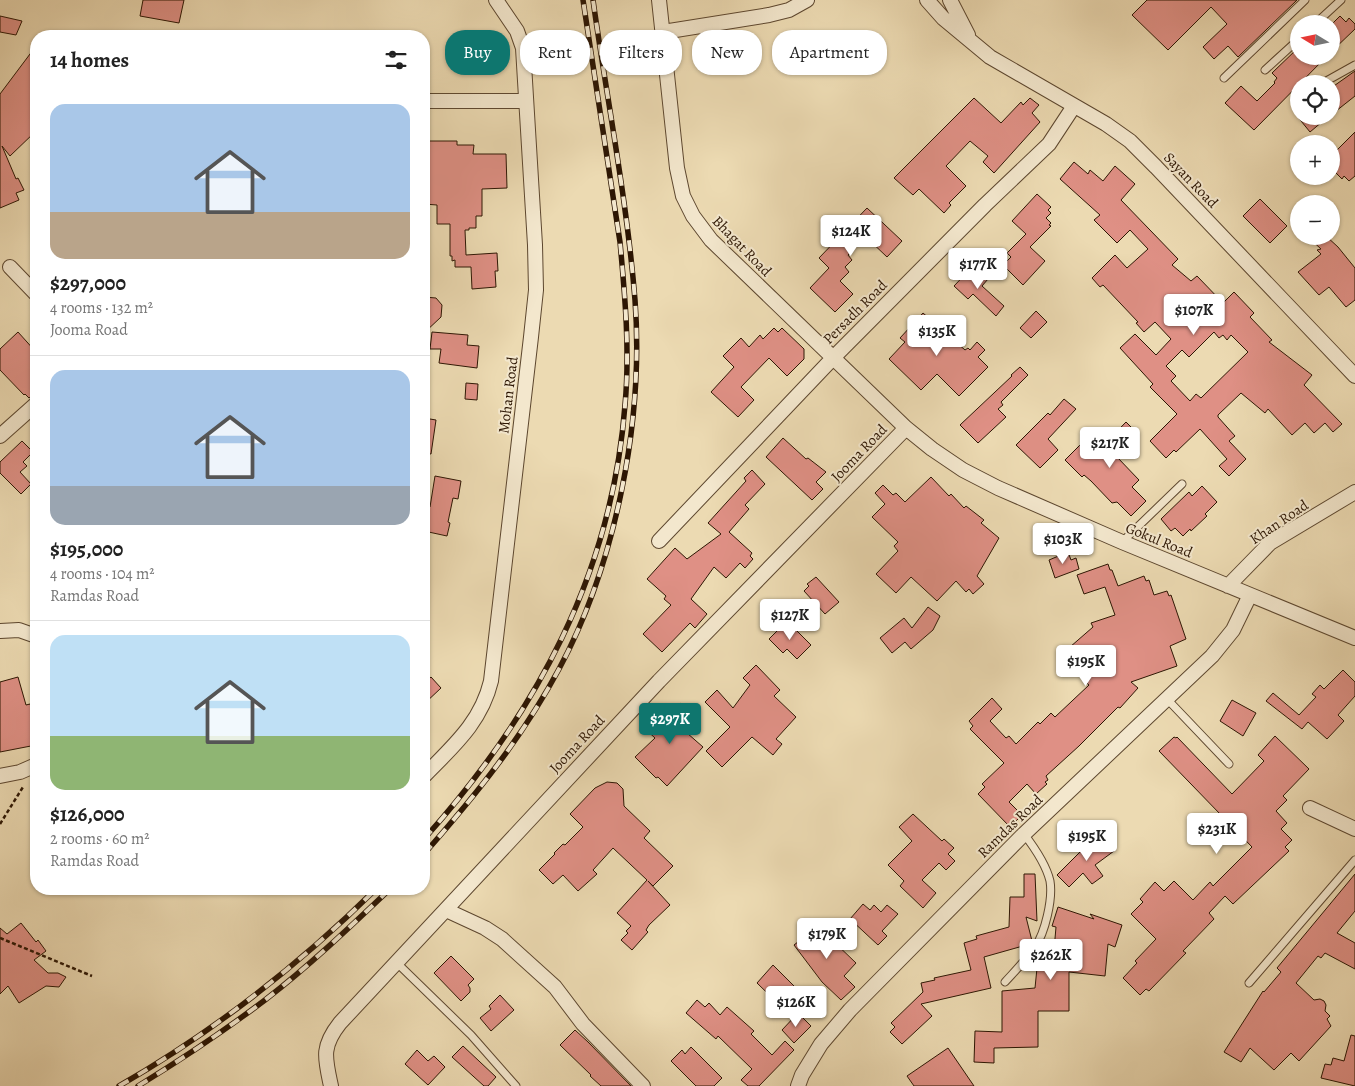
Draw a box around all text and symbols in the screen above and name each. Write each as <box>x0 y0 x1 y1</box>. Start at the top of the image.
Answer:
north arrow <box>1290 15 1340 65</box>
map controls <box>1290 15 1340 245</box>
chip: Buy <box>445 30 510 75</box>
chip: Rent <box>520 30 590 75</box>
chip: Filters <box>600 30 682 75</box>
chip: New <box>692 30 762 75</box>
chip: Apartment <box>772 30 887 75</box>
text: 14 homes <box>50 46 129 74</box>
icon: filters <box>382 46 410 74</box>
button: locate <box>1290 75 1340 125</box>
button: + <box>1290 135 1340 185</box>
icon: home <box>185 137 275 227</box>
street label: Sayan Road <box>1159 148 1223 213</box>
button: − <box>1290 195 1340 245</box>
street label: Bhagat Road <box>708 211 777 281</box>
pin: $124K <box>816 214 886 257</box>
text: $124K <box>832 220 870 242</box>
pin: $177K <box>943 248 1013 290</box>
text: $177K <box>959 253 997 275</box>
text: $297,000 <box>50 269 126 297</box>
street label: Persadh Road <box>818 275 892 349</box>
pin: $107K <box>1159 294 1229 336</box>
text: 4 rooms · 132 m² <box>50 297 153 319</box>
text: $107K <box>1175 299 1213 321</box>
pin: $135K <box>902 314 972 357</box>
text: Jooma Road <box>50 319 128 341</box>
text: $135K <box>918 320 956 342</box>
street label: Mohan Road <box>493 354 523 435</box>
icon: home <box>185 402 275 492</box>
street label: Jooma Road <box>826 419 892 486</box>
pin: $217K <box>1075 426 1145 469</box>
text: $217K <box>1091 432 1129 454</box>
street label: Khan Road <box>1246 494 1313 549</box>
street label: Gokul Road <box>1123 518 1196 563</box>
pin: $103K <box>1028 522 1098 565</box>
text: $103K <box>1044 528 1082 550</box>
text: $195,000 <box>50 535 123 563</box>
text: 4 rooms · 104 m² <box>50 563 155 585</box>
text: Ramdas Road <box>50 585 139 607</box>
pin: $127K <box>755 598 825 641</box>
text: $127K <box>771 604 809 626</box>
pin: $195K <box>1051 644 1121 687</box>
text: $195K <box>1067 650 1105 672</box>
icon: home <box>185 667 275 757</box>
pin: $297K <box>635 702 705 745</box>
text: $297K <box>650 708 690 730</box>
street label: Jooma Road <box>545 710 610 777</box>
street label: Ramdas Road <box>973 789 1048 862</box>
text: $126,000 <box>50 800 125 828</box>
pin: $231K <box>1182 812 1252 855</box>
text: $231K <box>1198 818 1236 840</box>
pin: $195K <box>1052 820 1122 862</box>
text: $195K <box>1068 825 1106 847</box>
text: 2 rooms · 60 m² <box>50 828 150 850</box>
text: Ramdas Road <box>50 850 139 872</box>
pin: $179K <box>792 918 862 960</box>
text: $179K <box>808 923 846 945</box>
pin: $262K <box>1016 938 1086 981</box>
text: $262K <box>1031 944 1071 966</box>
pin: $126K <box>761 986 831 1028</box>
text: $126K <box>777 991 815 1013</box>

